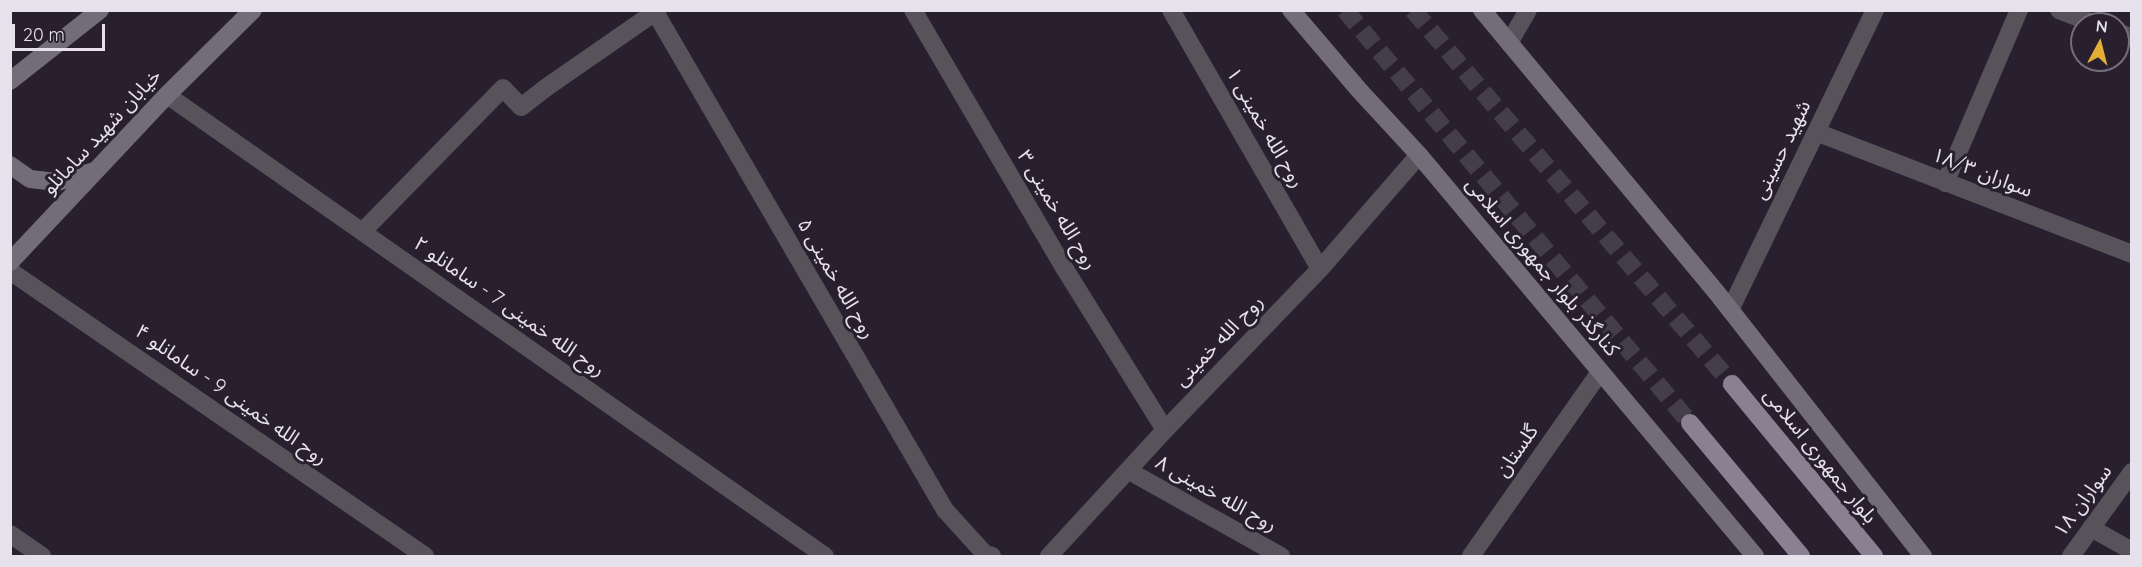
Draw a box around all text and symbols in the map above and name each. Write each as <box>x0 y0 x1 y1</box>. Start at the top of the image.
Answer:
scale bar <box>15 12 108 50</box>
north arrow <box>2070 12 2130 72</box>
text: N <box>2095 15 2109 37</box>
text: 20 m <box>23 23 65 46</box>
street label: خیابان شهید سامانلو <box>37 64 167 200</box>
street label: روح الله خمینی ۱ <box>1221 64 1309 192</box>
street label: شهید حسینی <box>1748 97 1816 203</box>
street label: سواران ۱۸/۳ <box>1928 143 2036 203</box>
street label: روح الله خمینی ۳ <box>1012 146 1102 274</box>
street label: کنارگذر بلوار جمهوری اسلامی <box>1460 173 1624 361</box>
street label: روح الله خمینی ۵ <box>792 215 880 343</box>
street label: روح الله خمینی 7 - سامانلو ۲ <box>409 232 609 382</box>
street label: روح الله خمینی <box>1169 290 1269 392</box>
street label: روح الله خمینی 9 - سامانلو ۴ <box>130 320 332 470</box>
street label: بلوار جمهوری اسلامی <box>1758 384 1882 528</box>
street label: گلستان <box>1490 420 1544 482</box>
street label: روح الله خمینی ۸ <box>1151 451 1281 537</box>
street label: سواران ۱۸ <box>2049 460 2117 542</box>

